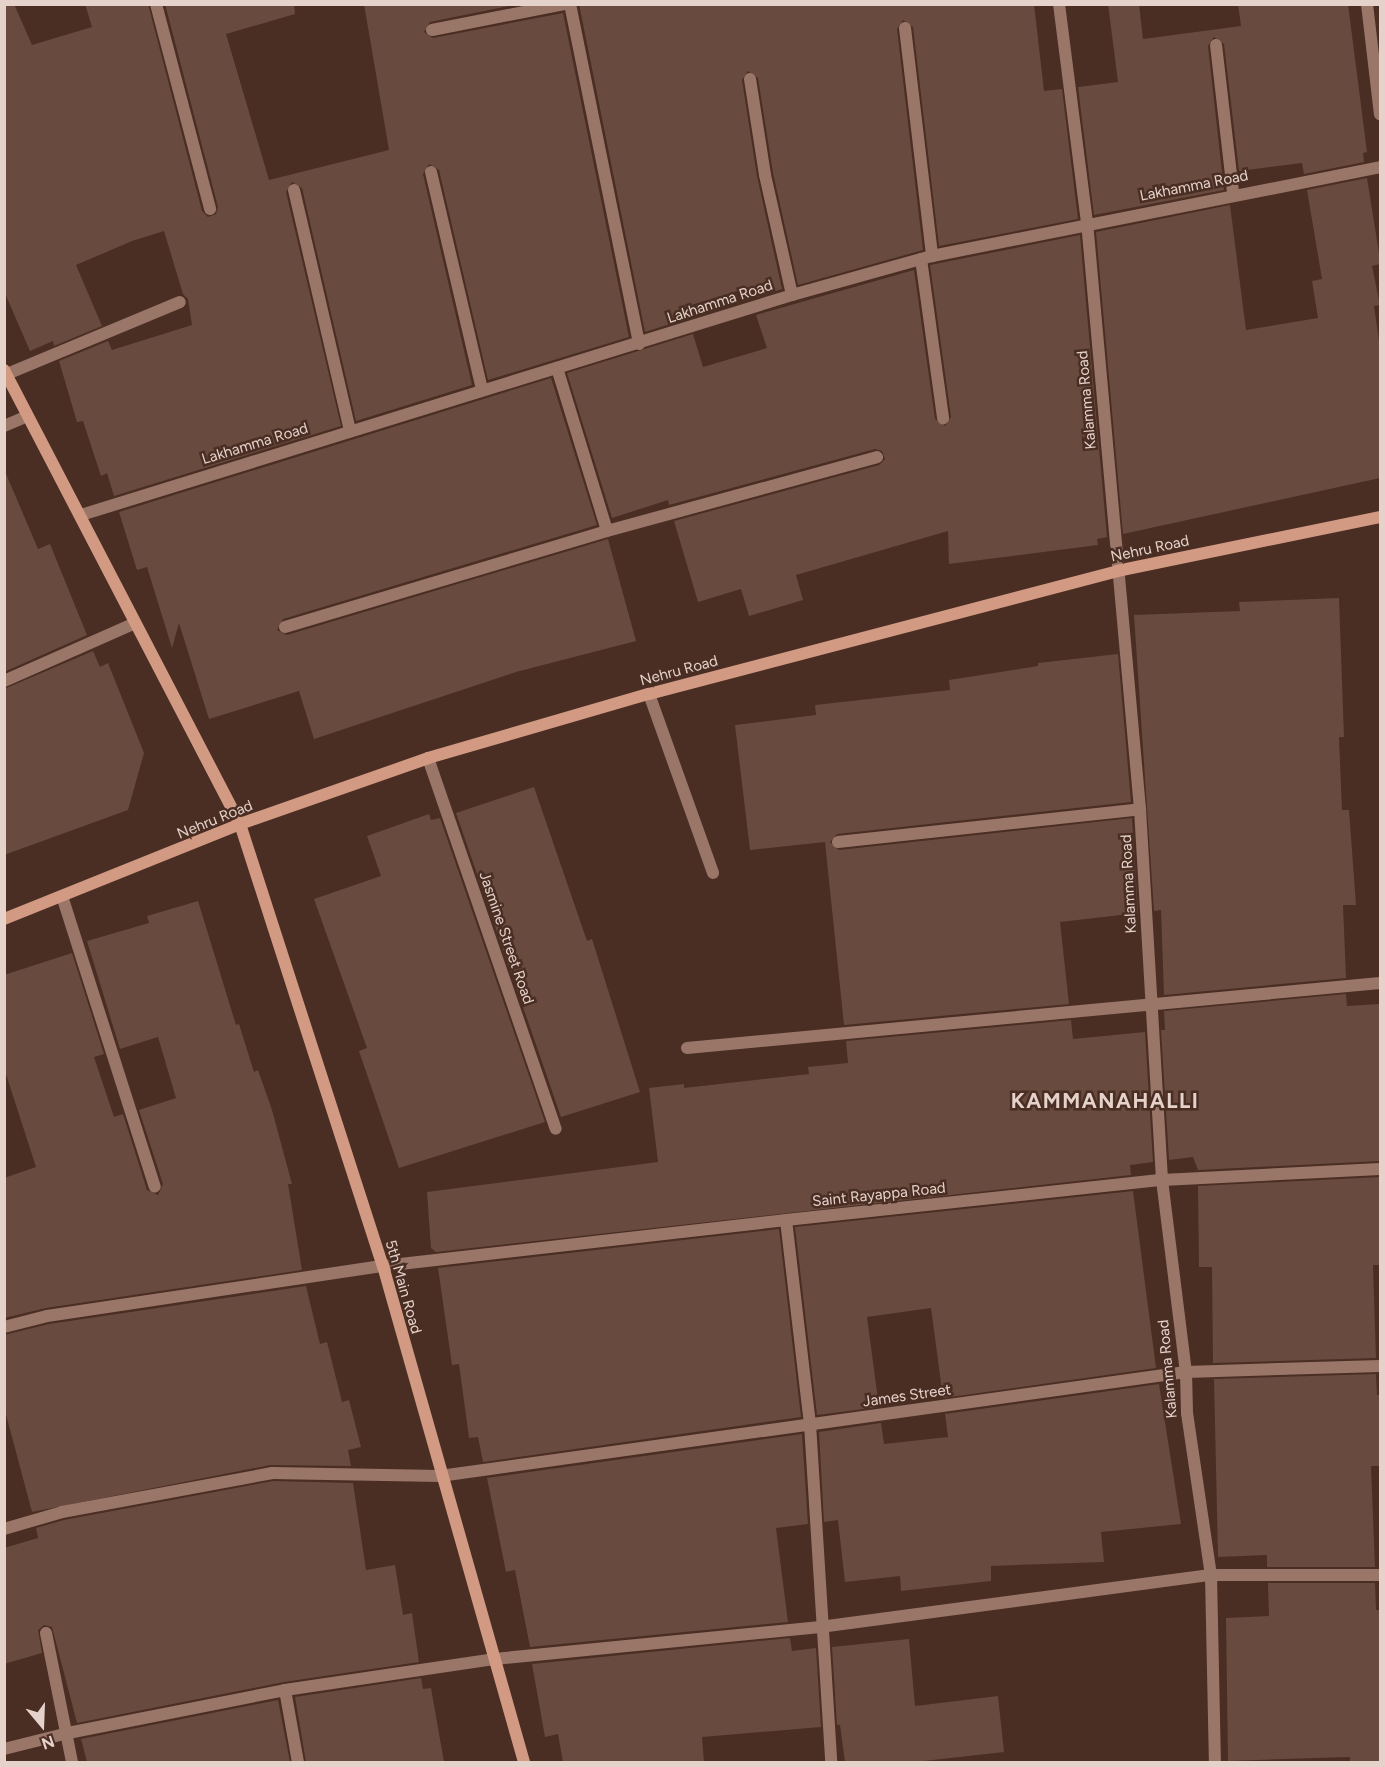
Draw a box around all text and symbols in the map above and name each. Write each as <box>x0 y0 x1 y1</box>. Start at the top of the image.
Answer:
street label: Lakhamma Road <box>1138 167 1250 205</box>
street label: Lakhamma Road <box>665 276 775 328</box>
street label: Kalamma Road <box>1074 350 1100 450</box>
street label: Lakhamma Road <box>200 419 310 469</box>
street label: Nehru Road <box>1109 532 1191 566</box>
street label: Nehru Road <box>638 652 720 690</box>
street label: Nehru Road <box>175 797 255 843</box>
street label: Kalamma Road <box>1117 834 1141 934</box>
street label: Jasmine Street Road <box>475 869 537 1007</box>
district label: KAMMANAHALLI <box>1011 1088 1199 1114</box>
street label: Saint Rayappa Road <box>811 1179 947 1211</box>
street label: 5th Main Road <box>381 1238 425 1336</box>
street label: Kalamma Road <box>1155 1319 1181 1419</box>
street label: James Street <box>862 1381 952 1411</box>
north arrow <box>12 1695 72 1755</box>
text: N <box>39 1731 57 1753</box>

